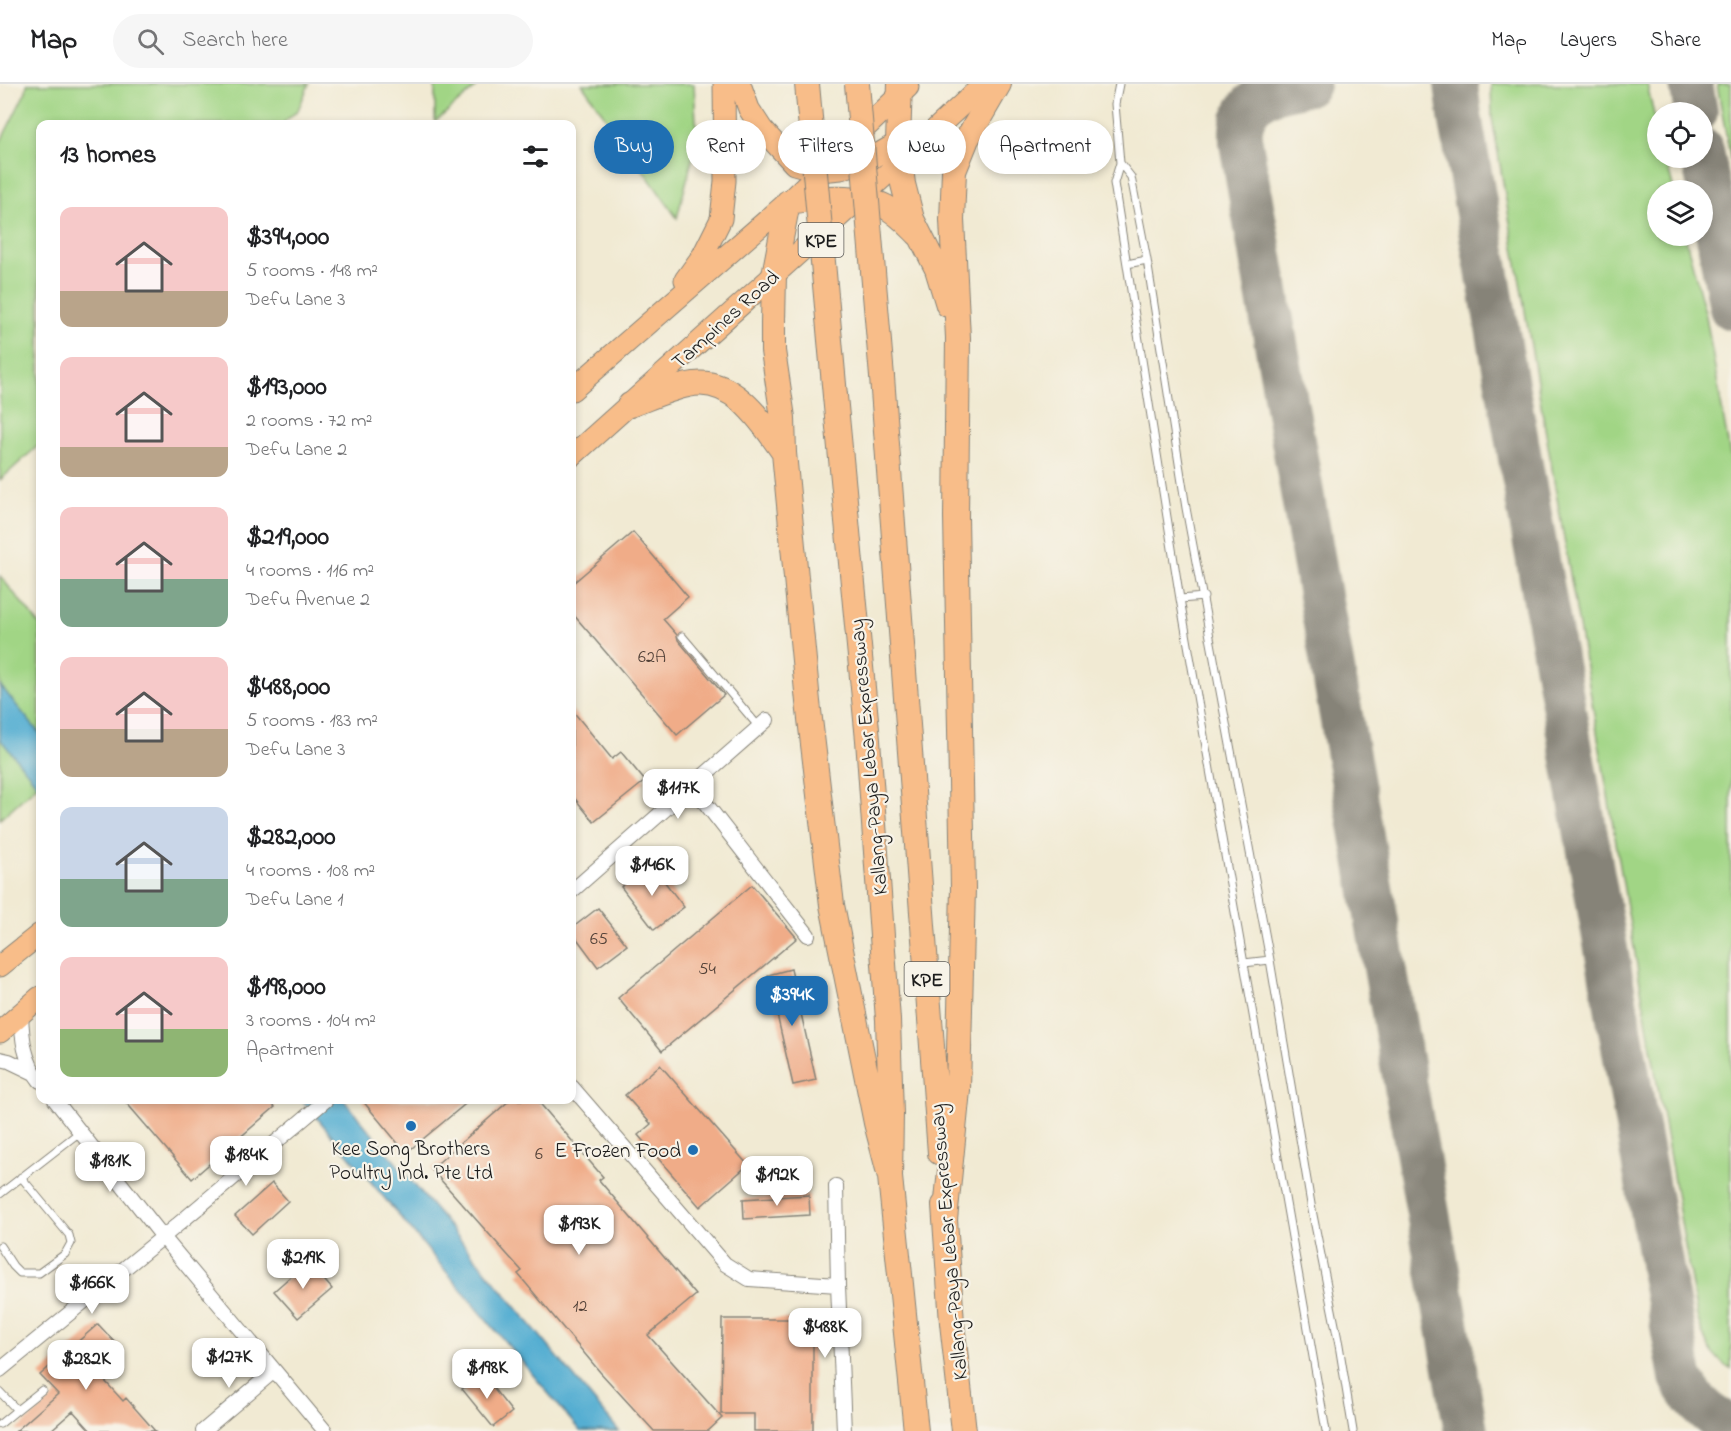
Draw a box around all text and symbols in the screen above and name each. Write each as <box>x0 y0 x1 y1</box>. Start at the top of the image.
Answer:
search box <box>113 14 533 68</box>
text: Map <box>30 21 77 62</box>
icon: search <box>134 25 167 58</box>
text: Search here <box>182 25 288 57</box>
text: Map <box>1491 26 1527 56</box>
text: Layers <box>1560 26 1617 56</box>
text: Share <box>1650 26 1701 56</box>
map controls <box>1647 102 1713 246</box>
button: locate <box>1647 102 1713 168</box>
chip: Buy <box>594 120 674 174</box>
chip: Rent <box>686 120 766 174</box>
chip: Filters <box>778 120 875 174</box>
chip: New <box>887 120 966 174</box>
chip: Apartment <box>978 120 1113 174</box>
text: 13 homes <box>60 137 156 175</box>
icon: filters <box>519 140 552 173</box>
button: layers <box>1647 180 1713 246</box>
text: $394,000 <box>246 219 329 257</box>
road number: KPE <box>798 223 844 257</box>
icon: home <box>108 231 180 303</box>
text: 5 rooms · 148 m² <box>246 257 378 286</box>
street label: Tampines Road <box>666 264 787 377</box>
text: Defu Lane 3 <box>246 286 346 315</box>
text: $193,000 <box>246 369 327 407</box>
icon: home <box>108 381 180 453</box>
text: 2 rooms · 72 m² <box>246 407 373 436</box>
text: Defu Lane 2 <box>246 436 347 465</box>
text: $219,000 <box>246 519 329 557</box>
icon: home <box>108 531 180 603</box>
text: 4 rooms · 116 m² <box>246 557 374 586</box>
text: Defu Avenue 2 <box>246 586 370 615</box>
street label: Kallang-Paya Lebar Expressway <box>843 617 899 896</box>
house number: 62A <box>638 645 666 671</box>
text: $488,000 <box>246 669 330 707</box>
icon: home <box>108 681 180 753</box>
text: 5 rooms · 183 m² <box>246 707 378 736</box>
text: Defu Lane 3 <box>246 736 346 765</box>
pin: $117K <box>636 769 720 820</box>
text: $117K <box>657 774 699 803</box>
text: $282,000 <box>246 819 336 857</box>
icon: home <box>108 831 180 903</box>
pin: $146K <box>610 846 694 897</box>
text: $146K <box>629 851 675 880</box>
text: 4 rooms · 108 m² <box>246 857 375 886</box>
text: Defu Lane 1 <box>246 886 344 915</box>
house number: 65 <box>590 927 608 953</box>
house number: 54 <box>698 957 716 983</box>
road number: KPE <box>904 962 950 996</box>
text: $198,000 <box>246 969 326 1007</box>
pin: $394K <box>750 976 834 1027</box>
icon: home <box>108 981 180 1053</box>
text: $394K <box>770 981 814 1010</box>
text: 3 rooms · 104 m² <box>246 1007 376 1036</box>
text: Apartment <box>246 1036 334 1065</box>
street label: Kallang-Paya Lebar Expressway <box>923 1102 979 1381</box>
marker: Kee Song Brothers Poultry Ind. Pte Ltd <box>404 1119 418 1133</box>
place label: Kee Song Brothers Poultry Ind. Pte Ltd <box>329 1135 493 1191</box>
pin: $184K <box>204 1136 288 1187</box>
place label: E Frozen Food <box>554 1137 681 1167</box>
text: $184K <box>224 1141 268 1170</box>
pin: $181K <box>68 1142 152 1193</box>
house number: 6 <box>535 1142 543 1168</box>
marker: E Frozen Food <box>686 1143 700 1157</box>
text: $181K <box>89 1147 131 1176</box>
pin: $192K <box>735 1156 819 1207</box>
text: $192K <box>755 1161 799 1190</box>
pin: $193K <box>537 1205 621 1256</box>
text: $193K <box>558 1210 600 1239</box>
pin: $219K <box>261 1239 345 1290</box>
text: $219K <box>281 1244 325 1273</box>
pin: $166K <box>50 1264 134 1315</box>
text: $166K <box>69 1269 115 1298</box>
house number: 12 <box>573 1294 587 1320</box>
pin: $488K <box>783 1308 867 1359</box>
text: $488K <box>802 1313 848 1342</box>
pin: $127K <box>187 1338 271 1389</box>
pin: $282K <box>44 1340 128 1391</box>
text: $127K <box>206 1343 252 1372</box>
text: $282K <box>61 1345 111 1374</box>
pin: $198K <box>445 1349 529 1400</box>
text: $198K <box>466 1354 508 1383</box>

